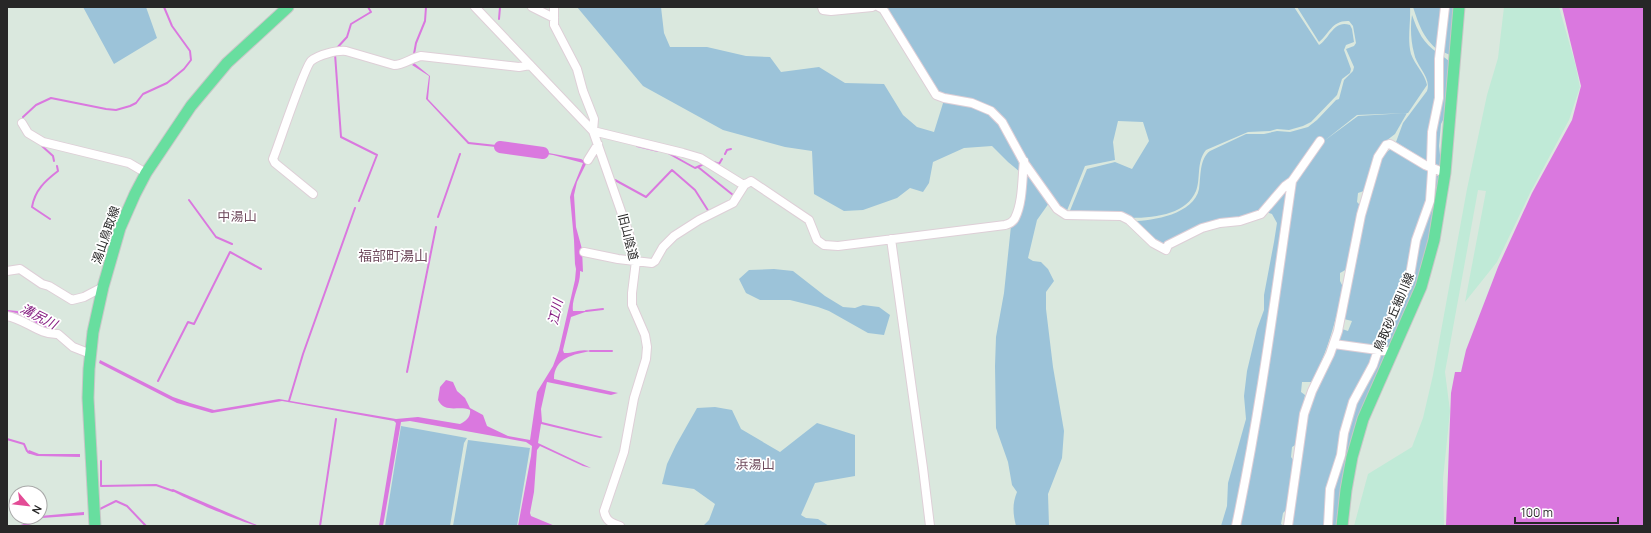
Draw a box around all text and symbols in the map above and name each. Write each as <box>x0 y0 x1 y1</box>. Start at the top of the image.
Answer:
street label: 湯山鳥取線 <box>88 204 123 266</box>
district label: 中湯山 <box>217 207 257 225</box>
street label: 旧山陰道 <box>614 212 643 262</box>
district label: 福部町湯山 <box>358 246 428 265</box>
street label: 鳥取砂丘細川線 <box>1369 270 1418 354</box>
water label: 江川 <box>543 295 567 327</box>
water label: 溝尻川 <box>18 299 62 334</box>
district label: 浜湯山 <box>735 455 775 473</box>
north arrow <box>8 485 48 525</box>
scale bar <box>1515 499 1618 525</box>
text: N <box>29 503 46 517</box>
text: 100 m <box>1521 504 1553 521</box>

